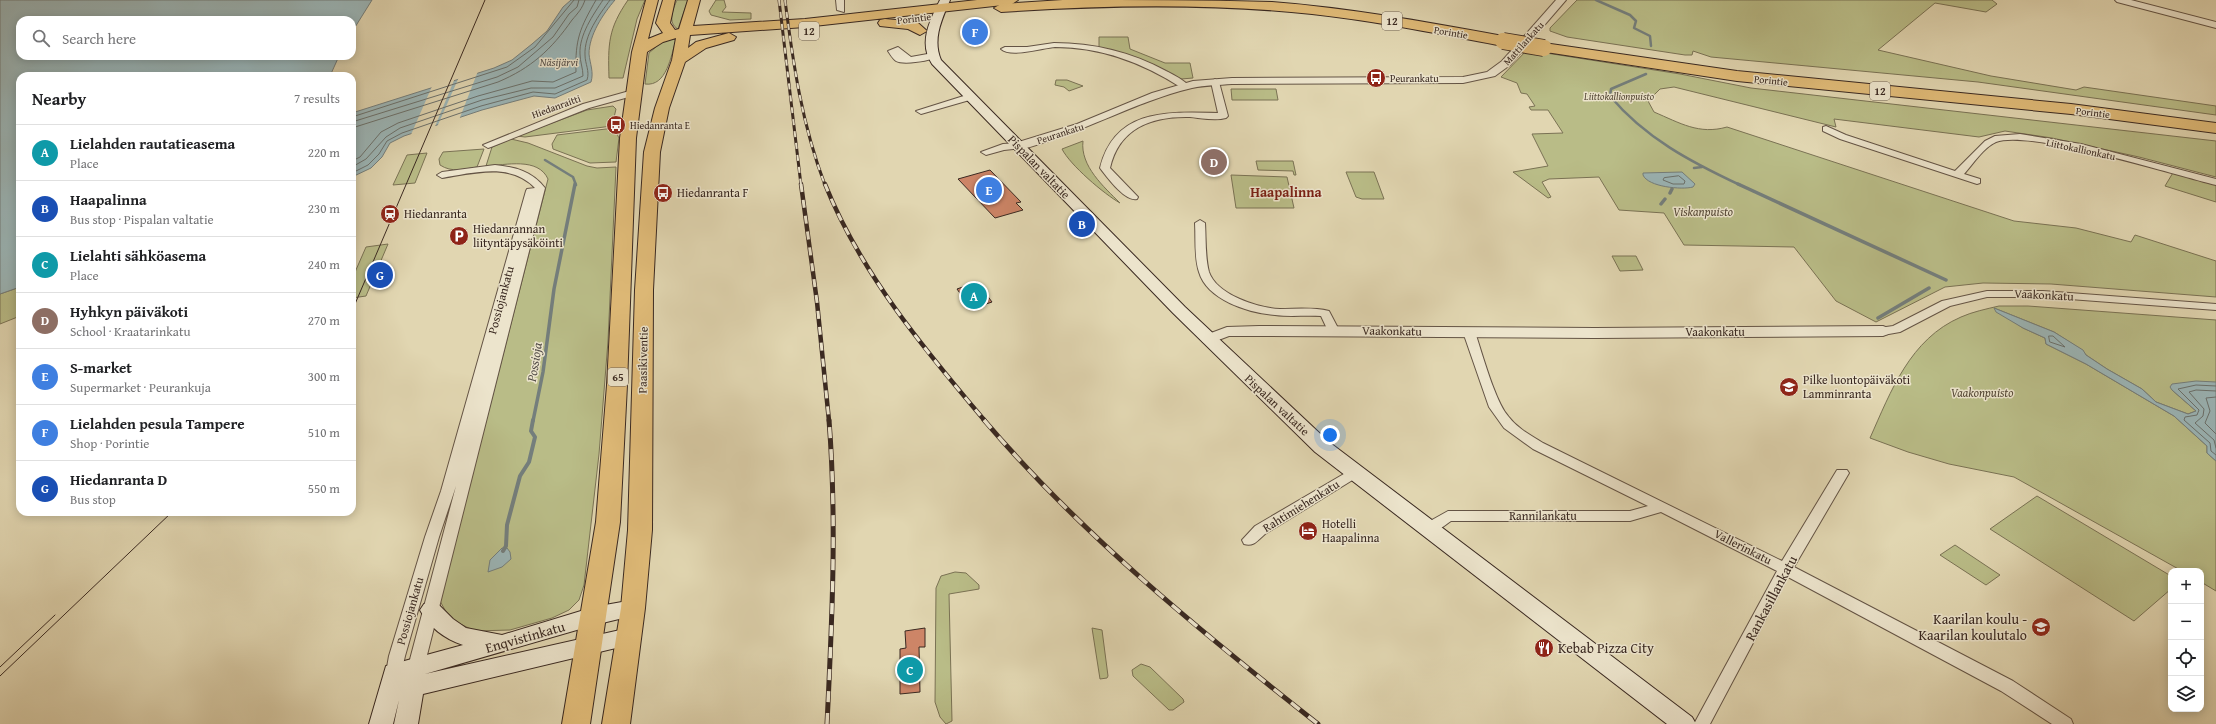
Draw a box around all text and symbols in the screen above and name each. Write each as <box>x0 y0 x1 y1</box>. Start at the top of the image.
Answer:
street label: Porintie <box>896 9 932 28</box>
road number: 12 <box>1382 12 1402 30</box>
search box <box>16 16 356 60</box>
pin: F <box>962 17 988 47</box>
street label: Mattilankatu <box>1500 18 1548 69</box>
road number: 12 <box>799 22 819 40</box>
street label: Porintie <box>1433 22 1469 43</box>
icon: search <box>30 27 52 49</box>
text: Search here <box>62 28 136 49</box>
water label: Näsijärvi <box>540 54 578 70</box>
bus stop icon: Peurankatu <box>1365 67 1387 89</box>
place label: Peurankatu <box>1390 71 1439 86</box>
street label: Porintie <box>1753 71 1789 90</box>
road number: 12 <box>1870 82 1890 100</box>
text: Nearby <box>32 86 86 111</box>
text: 7 results <box>294 89 340 108</box>
park label: Liittokallionpuisto <box>1583 89 1655 104</box>
street label: Hiedanraitti <box>530 91 583 122</box>
street label: Porintie <box>2075 103 2111 122</box>
bus stop icon: Hiedanranta E <box>605 114 627 136</box>
place label: Hiedanranta E <box>630 118 690 133</box>
street label: Peurankatu <box>1035 119 1086 148</box>
street label: Pispalan valtatie <box>1004 131 1075 203</box>
text: Lielahden rautatieasema <box>70 133 235 154</box>
street label: Liittokallionkatu <box>2045 135 2117 164</box>
text: A <box>41 143 49 162</box>
text: 220 m <box>308 143 340 162</box>
pin: D <box>1201 147 1227 177</box>
text: Place <box>70 154 99 173</box>
pin: E <box>976 175 1002 205</box>
bus stop icon: Hiedanranta F <box>652 182 674 204</box>
district label: Haapalinna <box>1250 182 1323 202</box>
place label: Hiedanranta F <box>677 184 749 201</box>
text: Haapalinna <box>70 189 147 210</box>
text: B <box>41 199 49 218</box>
text: 230 m <box>308 199 340 218</box>
station icon: Hiedanranta <box>379 203 401 225</box>
park label: Viskanpuisto <box>1673 203 1733 220</box>
place label: Hiedanranta <box>404 205 467 222</box>
pin: B <box>1069 209 1095 239</box>
text: Bus stop · Pispalan valtatie <box>70 210 214 229</box>
place label: Hiedanrannan liityntäpysäköinti <box>473 220 563 251</box>
parking icon: Hiedanrannan liityntäpysäköinti <box>448 225 470 247</box>
text: Lielahti sähköasema <box>70 245 206 266</box>
text: C <box>41 255 49 274</box>
text: 240 m <box>308 255 340 274</box>
pin: G <box>367 260 393 290</box>
street label: Possiojankatu <box>483 264 518 336</box>
text: Place <box>70 266 99 285</box>
pin: A <box>961 281 987 311</box>
street label: Vaakonkatu <box>2014 284 2075 305</box>
text: Hyhkyn päiväkoti <box>70 301 188 322</box>
text: D <box>41 311 49 330</box>
text: 270 m <box>308 311 340 330</box>
street label: Vaakonkatu <box>1362 321 1423 340</box>
text: School · Kraatarinkatu <box>70 322 191 341</box>
street label: Vaakonkatu <box>1685 323 1745 340</box>
street label: Paasikiventie <box>633 326 652 393</box>
water label: Possioja <box>522 341 547 384</box>
text: S-market <box>70 357 132 378</box>
text: E <box>42 367 48 386</box>
text: 300 m <box>308 367 340 386</box>
road number: 65 <box>608 368 628 386</box>
street label: Pispalan valtatie <box>1241 370 1314 439</box>
place label: Pilke luontopäiväkoti Lamminranta <box>1803 371 1911 402</box>
school or university icon: Pilke luontopäiväkoti Lamminranta <box>1778 376 1800 398</box>
text: Supermarket · Peurankuja <box>70 378 211 397</box>
park label: Vaakonpuisto <box>1951 384 2013 401</box>
text: Lielahden pesula Tampere <box>70 413 245 434</box>
text: F <box>42 423 48 442</box>
text: 510 m <box>308 423 340 442</box>
your location <box>1320 425 1340 445</box>
text: Shop · Porintie <box>70 434 149 453</box>
text: Hiedanranta D <box>70 469 167 490</box>
street label: Rahtimiehenkatu <box>1259 475 1343 536</box>
text: G <box>41 479 49 498</box>
text: 550 m <box>308 479 340 498</box>
text: Bus stop <box>70 490 116 509</box>
street label: Rannilankatu <box>1509 507 1577 524</box>
place label: Hotelli Haapalinna <box>1322 515 1380 546</box>
hotel icon: Hotelli Haapalinna <box>1297 520 1319 542</box>
street label: Vallerinkatu <box>1711 525 1775 569</box>
street label: Rankasillankatu <box>1740 551 1802 644</box>
map controls <box>2168 568 2204 712</box>
button: + <box>2168 568 2204 604</box>
street label: Possiojankatu <box>392 575 427 647</box>
button: − <box>2168 604 2204 640</box>
place label: Kaarilan koulu - Kaarilan koulutalo <box>1919 609 2027 645</box>
street label: Enqvistinkatu <box>483 616 567 658</box>
school or university icon: Kaarilan koulu - Kaarilan koulutalo <box>2030 616 2052 638</box>
restaurant icon: Kebab Pizza City <box>1533 637 1555 659</box>
place label: Kebab Pizza City <box>1558 638 1654 658</box>
button: locate <box>2168 640 2204 676</box>
pin: C <box>897 655 923 685</box>
button: layers <box>2168 676 2204 712</box>

